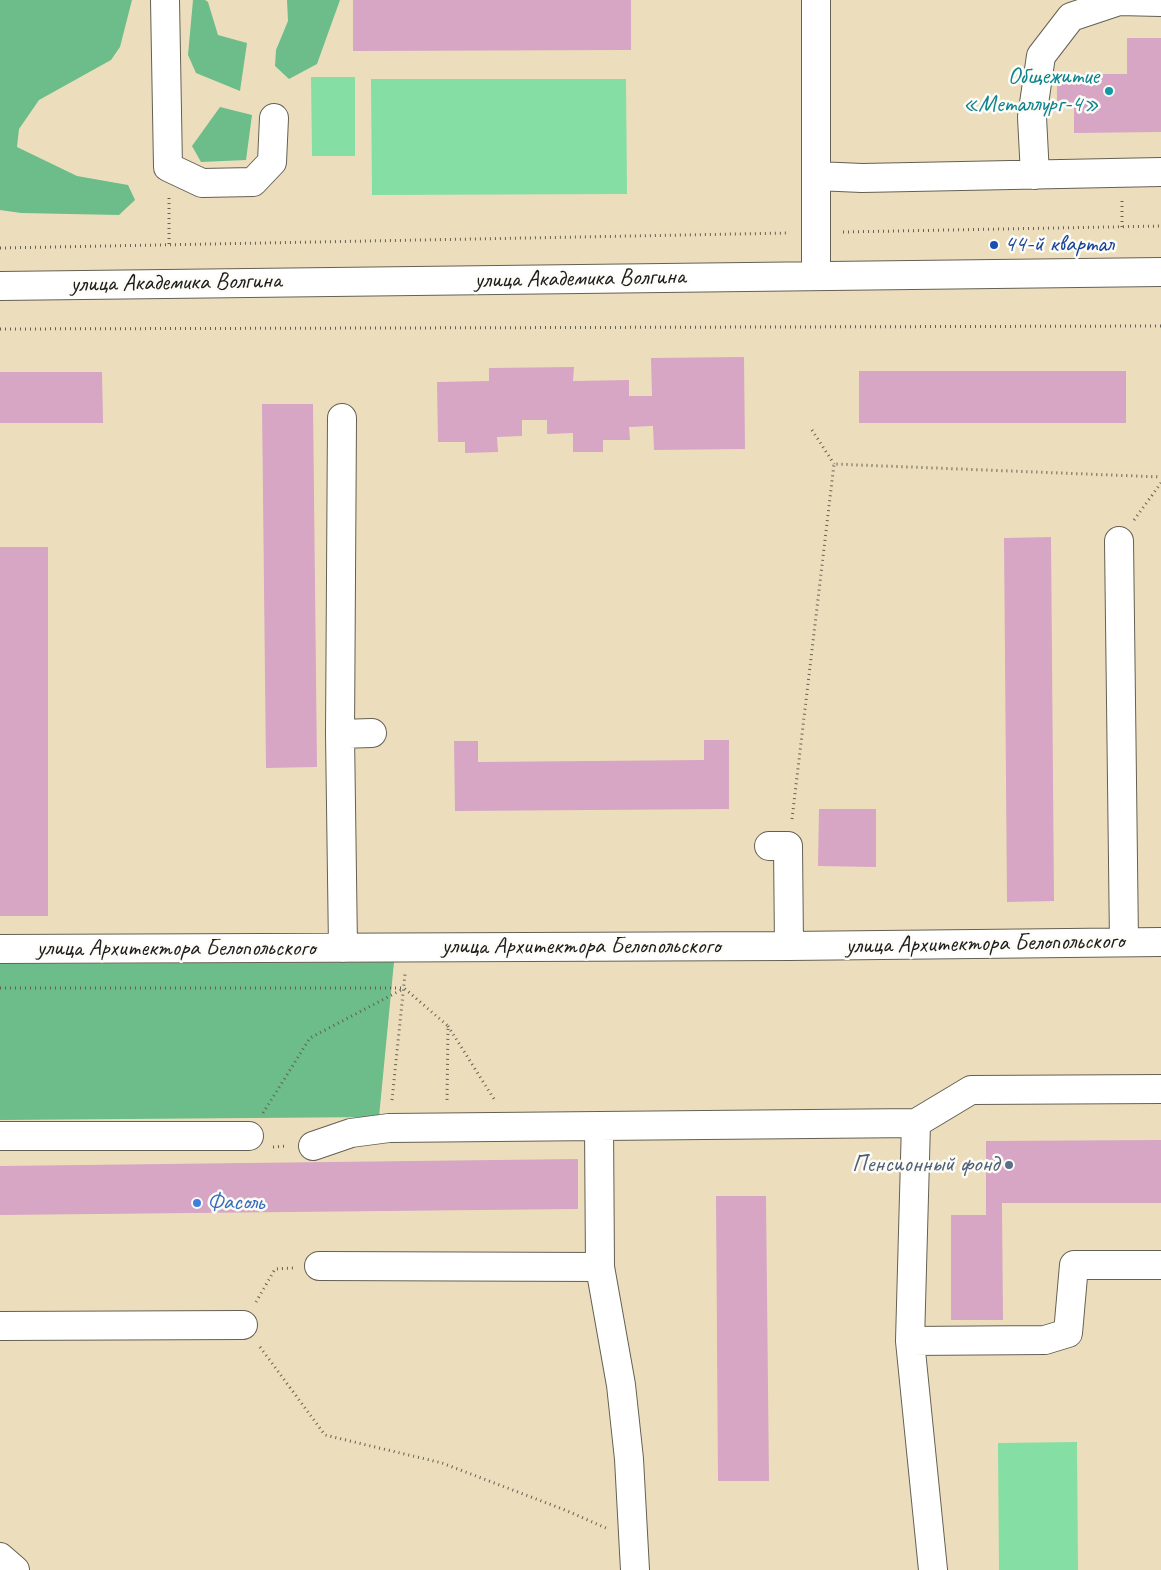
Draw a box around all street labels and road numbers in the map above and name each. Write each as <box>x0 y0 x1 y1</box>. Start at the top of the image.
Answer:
street label: улица Академика Волгина <box>474 263 686 295</box>
street label: улица Академика Волгина <box>70 267 282 299</box>
street label: улица Архитектора Белопольского <box>845 927 1125 961</box>
street label: улица Архитектора Белопольского <box>442 933 720 961</box>
street label: улица Архитектора Белопольского <box>37 935 315 963</box>

